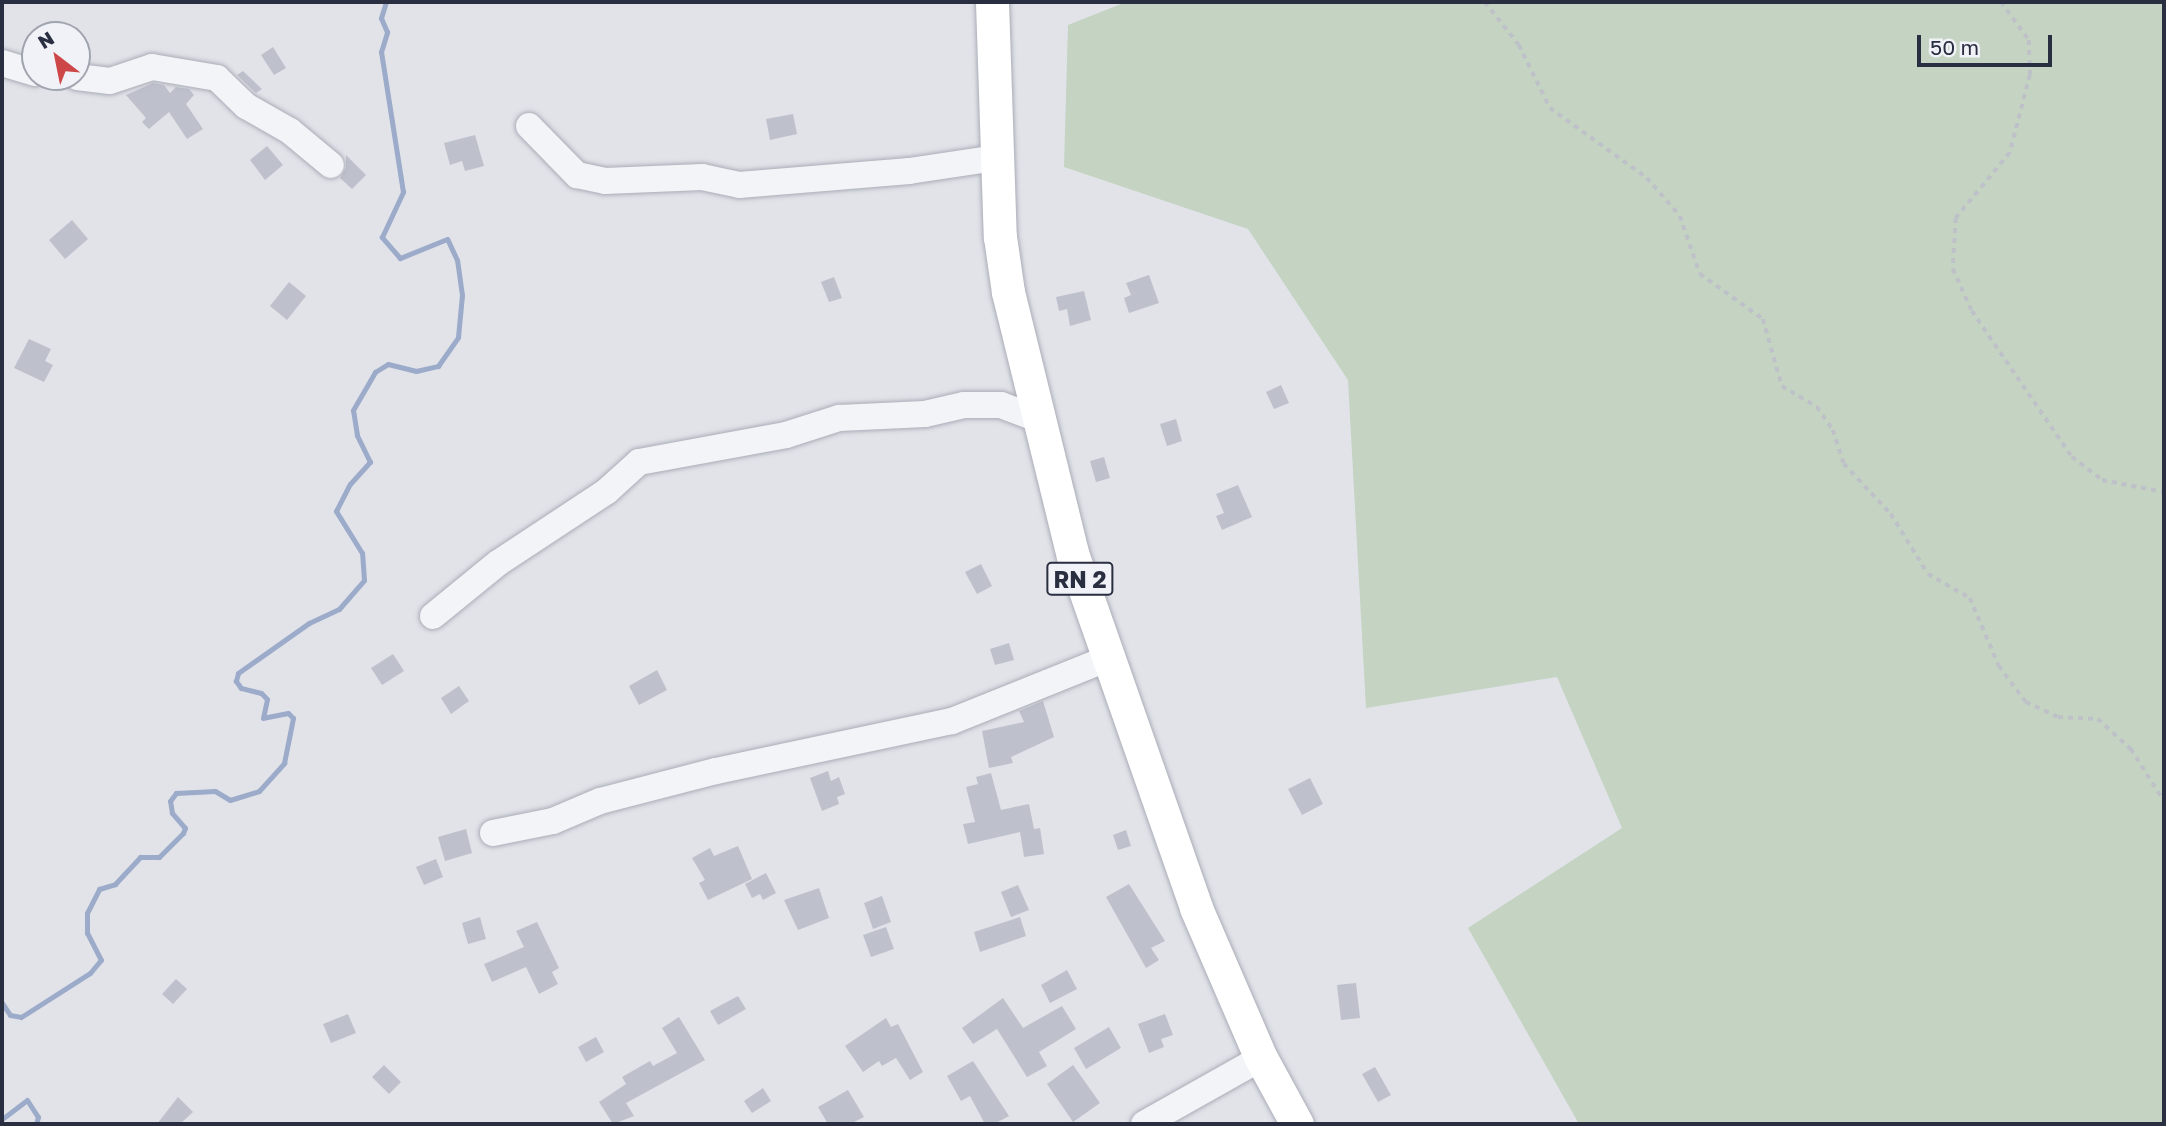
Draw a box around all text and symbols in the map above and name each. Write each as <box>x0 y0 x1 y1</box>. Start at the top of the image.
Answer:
north arrow <box>21 21 91 91</box>
scale bar <box>1921 21 2056 65</box>
text: N <box>33 26 58 53</box>
text: 50 m <box>1930 34 1979 60</box>
road number: RN 2 <box>1045 559 1115 598</box>

